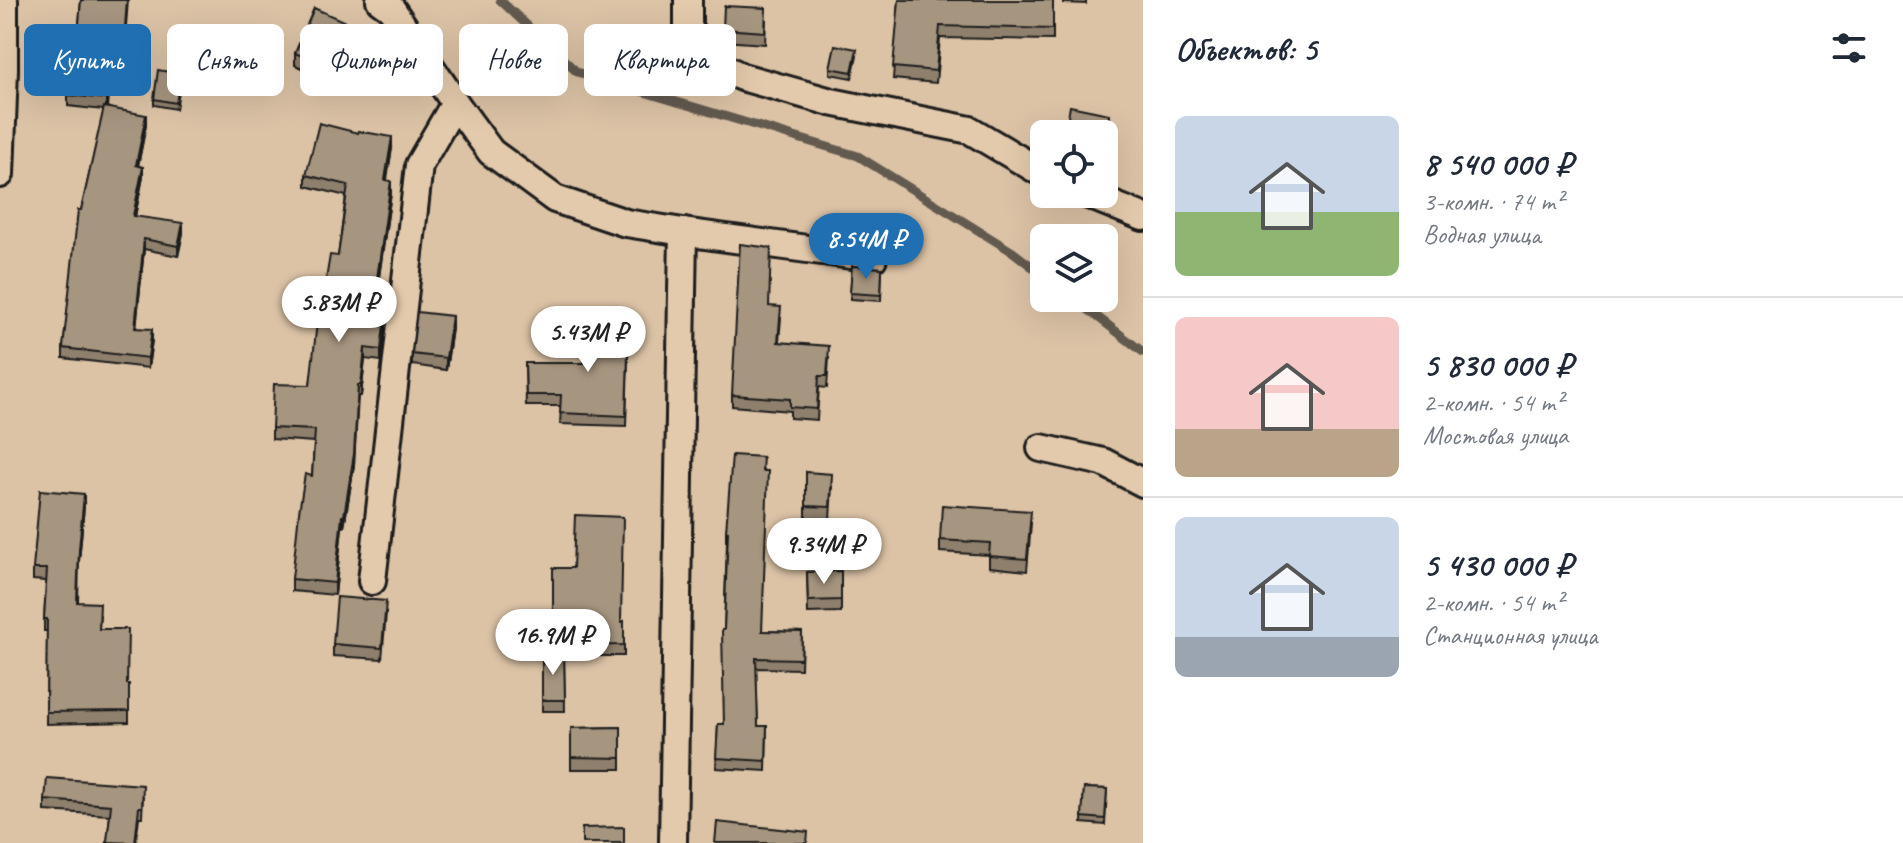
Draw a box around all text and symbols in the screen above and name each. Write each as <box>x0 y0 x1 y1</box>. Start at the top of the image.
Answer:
chip: Купить <box>24 24 151 96</box>
chip: Снять <box>167 24 284 96</box>
chip: Фильтры <box>300 24 443 96</box>
chip: Новое <box>459 24 568 96</box>
chip: Квартира <box>584 24 736 96</box>
icon: filters <box>1827 26 1871 70</box>
text: Объектов: 5 <box>1175 27 1317 70</box>
map controls <box>1030 120 1118 312</box>
button: locate <box>1030 120 1118 208</box>
text: 8 540 000 ₽ <box>1423 142 1572 185</box>
icon: home <box>1239 148 1335 244</box>
text: 3-комн. · 74 m² <box>1423 185 1563 218</box>
pin: 8.54M ₽ <box>792 213 940 281</box>
text: Водная улица <box>1423 218 1541 251</box>
text: 8.54M ₽ <box>827 222 905 255</box>
button: layers <box>1030 224 1118 312</box>
pin: 5.83M ₽ <box>265 276 413 344</box>
text: 5.83M ₽ <box>300 285 378 318</box>
pin: 5.43M ₽ <box>514 306 662 374</box>
text: 5.43M ₽ <box>549 315 627 348</box>
text: 5 830 000 ₽ <box>1423 343 1572 386</box>
icon: home <box>1239 349 1335 445</box>
text: 2-комн. · 54 m² <box>1423 386 1563 419</box>
text: Мостовая улица <box>1423 419 1568 452</box>
pin: 9.34M ₽ <box>750 518 898 586</box>
text: 9.34M ₽ <box>785 527 863 560</box>
text: 5 430 000 ₽ <box>1423 543 1572 586</box>
icon: home <box>1239 549 1335 645</box>
text: 2-комн. · 54 m² <box>1423 586 1563 619</box>
pin: 16.9M ₽ <box>479 609 627 677</box>
text: 16.9M ₽ <box>513 618 593 651</box>
text: Станционная улица <box>1423 619 1597 652</box>

